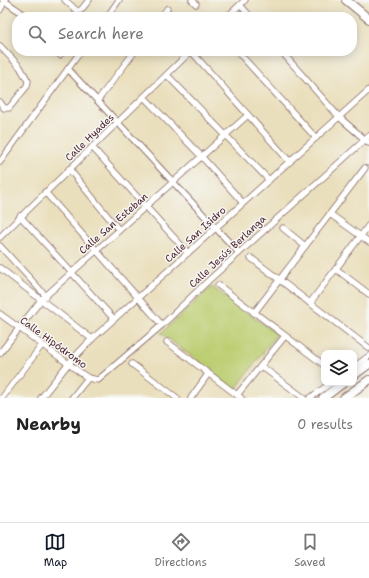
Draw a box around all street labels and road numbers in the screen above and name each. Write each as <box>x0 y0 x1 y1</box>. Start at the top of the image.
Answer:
street label: Calle Hyades <box>62 111 117 164</box>
street label: Calle San Esteban <box>76 190 150 257</box>
street label: Calle San Isidro <box>162 204 229 265</box>
street label: Calle Jesús Berlanga <box>186 212 269 290</box>
street label: Calle Hipódromo <box>18 314 90 371</box>

